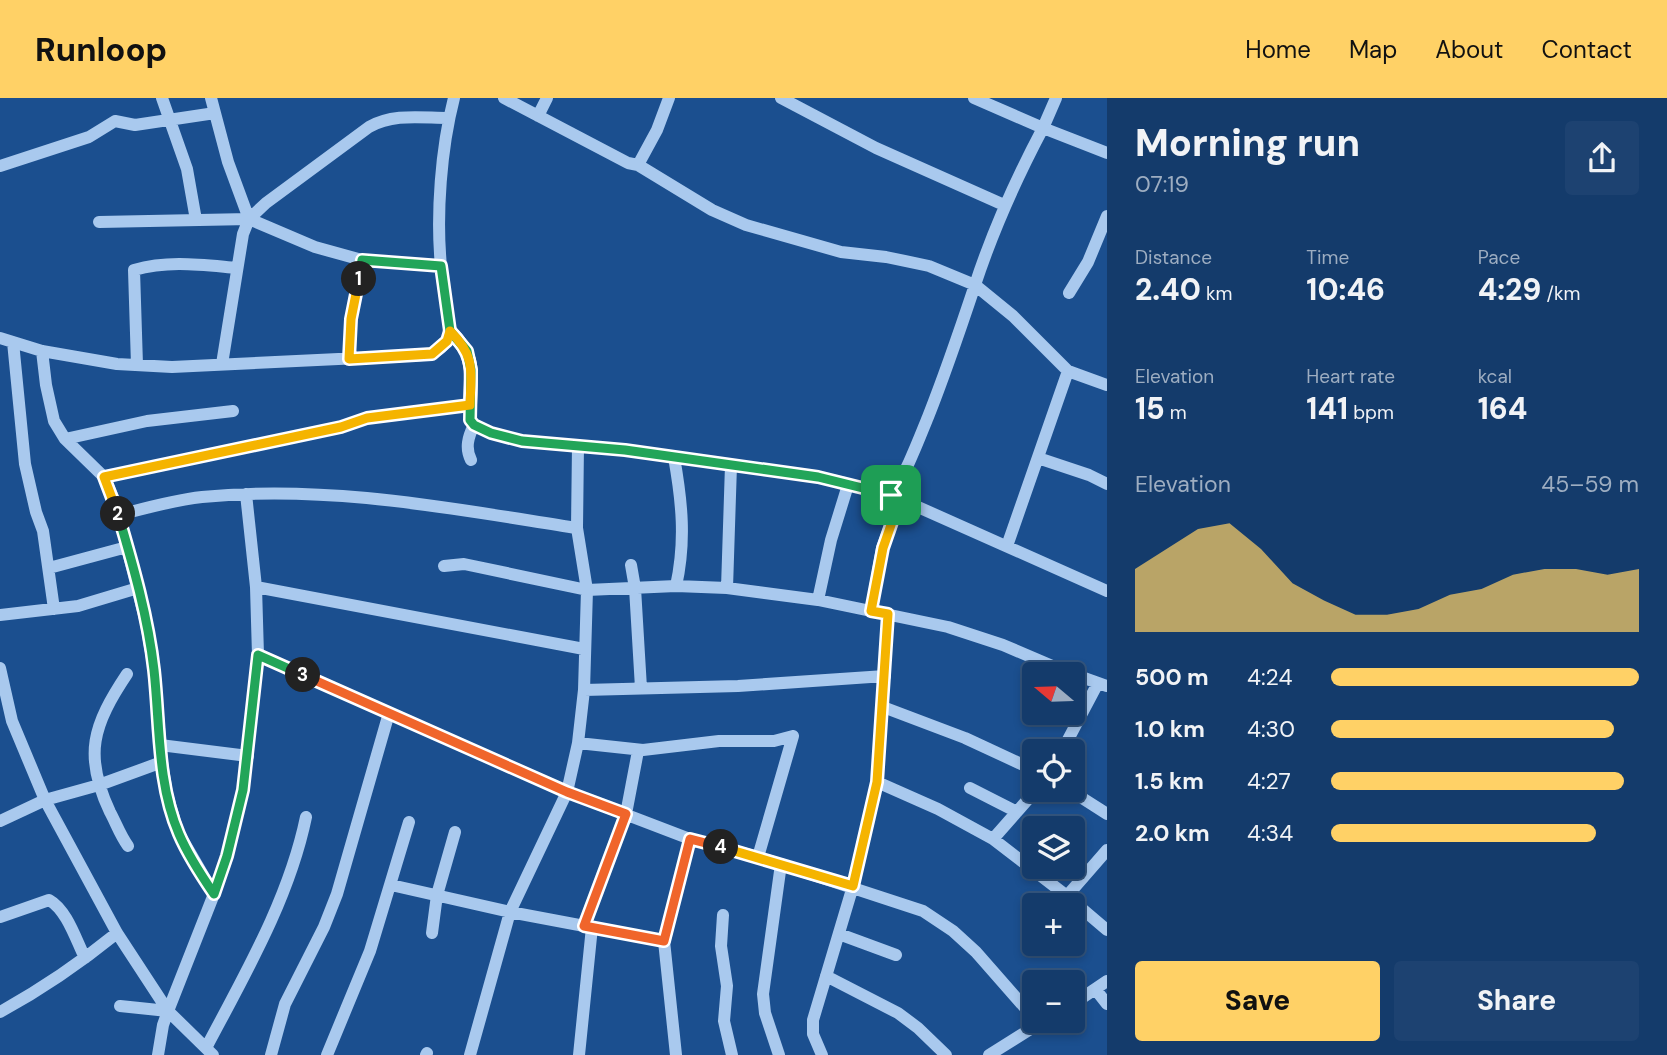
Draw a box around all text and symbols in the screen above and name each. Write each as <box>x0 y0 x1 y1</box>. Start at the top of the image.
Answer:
text: Runloop <box>35 28 167 71</box>
text: Home <box>1245 34 1311 65</box>
text: Map <box>1349 34 1397 65</box>
text: About <box>1435 34 1504 65</box>
text: Contact <box>1542 34 1632 65</box>
text: Morning run <box>1135 118 1360 168</box>
button: share <box>1565 121 1639 195</box>
text: 07:19 <box>1135 169 1189 199</box>
text: Distance <box>1135 245 1212 270</box>
text: Time <box>1306 245 1349 270</box>
text: Pace <box>1478 245 1520 270</box>
pin: 1 <box>342 262 376 296</box>
text: 1 <box>355 266 362 291</box>
text: 2.40 <box>1135 270 1201 309</box>
text: 10:46 <box>1306 270 1385 309</box>
text: 4:29 <box>1478 270 1541 309</box>
text: km <box>1201 281 1232 306</box>
text: /km <box>1541 281 1580 306</box>
text: Elevation <box>1135 364 1214 389</box>
text: Heart rate <box>1306 364 1395 389</box>
text: kcal <box>1478 364 1512 389</box>
text: 15 <box>1135 389 1165 428</box>
text: 141 <box>1306 389 1348 428</box>
text: 164 <box>1478 389 1527 428</box>
text: m <box>1165 400 1187 425</box>
text: bpm <box>1348 400 1394 425</box>
pin <box>861 465 921 525</box>
text: Elevation <box>1135 469 1231 499</box>
text: 45–59 m <box>1541 469 1639 499</box>
icon: arrive <box>872 476 910 514</box>
pin: 2 <box>100 496 136 532</box>
text: 2 <box>112 501 123 526</box>
pin: 3 <box>286 658 320 692</box>
text: 3 <box>297 662 308 687</box>
north arrow <box>1022 662 1085 724</box>
map controls <box>1022 662 1085 1033</box>
text: 500 m <box>1135 662 1209 692</box>
text: 4:24 <box>1247 662 1292 692</box>
text: 1.0 km <box>1135 714 1205 744</box>
text: 4:30 <box>1247 714 1295 744</box>
button: locate <box>1022 739 1085 802</box>
text: 1.5 km <box>1135 766 1204 796</box>
text: 4:27 <box>1247 766 1291 796</box>
button: layers <box>1022 816 1085 879</box>
text: 2.0 km <box>1135 818 1210 848</box>
text: 4:34 <box>1247 818 1293 848</box>
pin: 4 <box>704 830 738 864</box>
text: 4 <box>714 834 727 859</box>
button: + <box>1022 893 1085 956</box>
button: Save <box>1135 961 1380 1041</box>
button: Share <box>1394 961 1639 1041</box>
button: − <box>1022 970 1085 1033</box>

